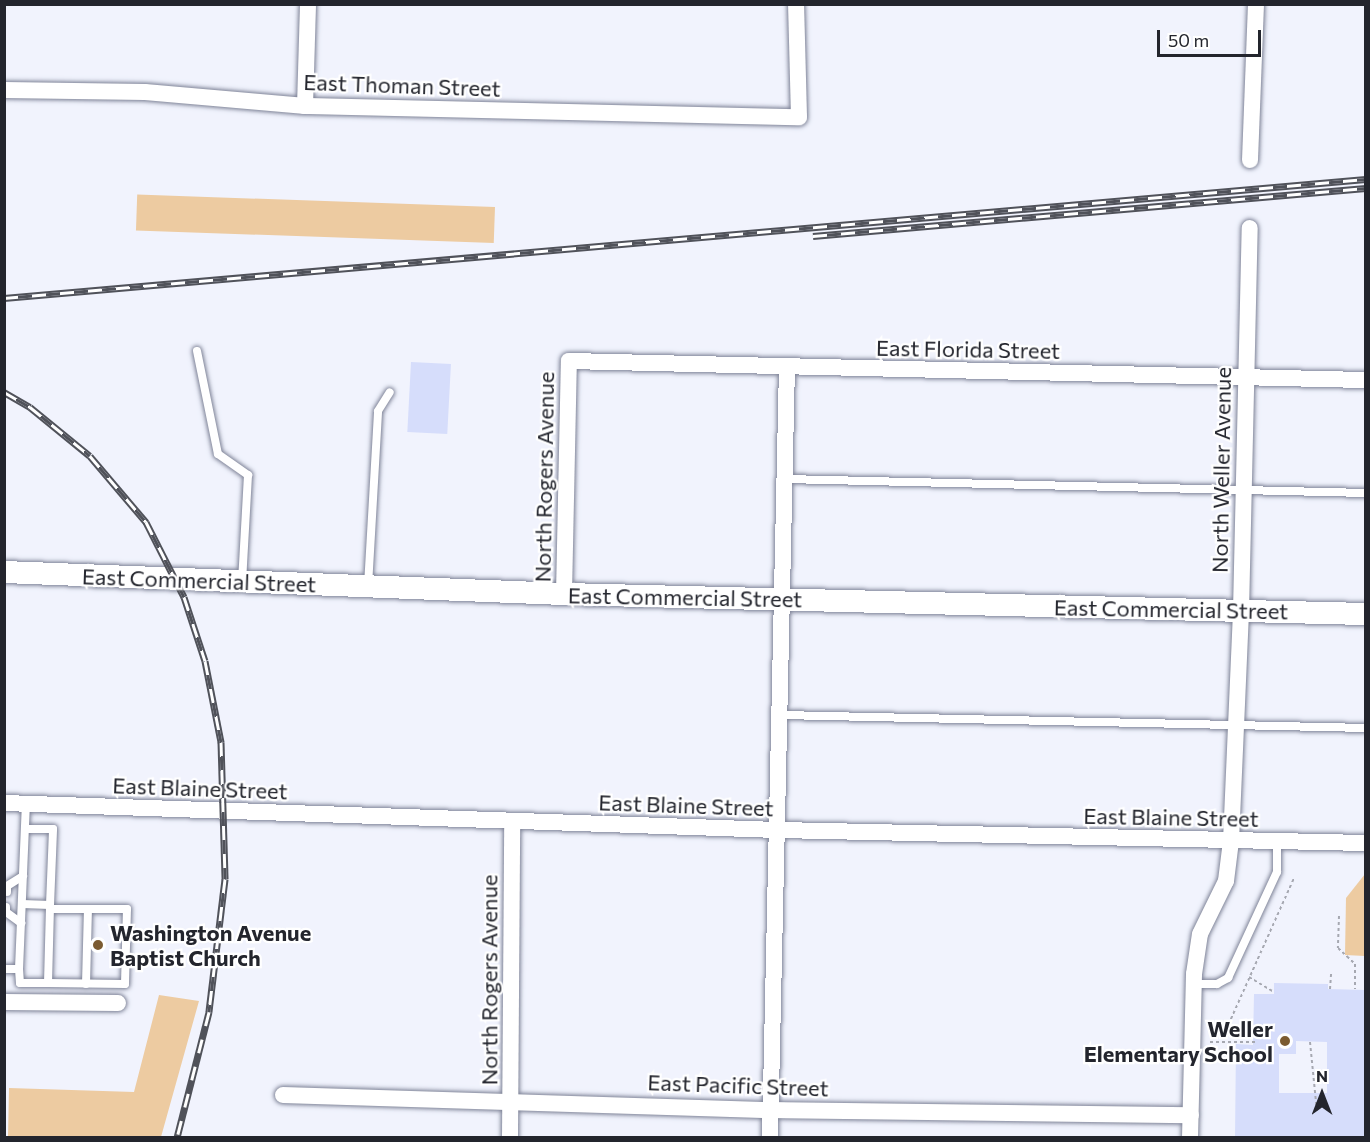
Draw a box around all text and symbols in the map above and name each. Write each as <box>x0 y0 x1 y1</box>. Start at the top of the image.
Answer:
scale bar <box>1160 18 1264 56</box>
text: 50 m <box>1168 29 1209 51</box>
street label: East Thoman Street <box>303 68 501 102</box>
street label: East Florida Street <box>876 334 1060 364</box>
street label: North Weller Avenue <box>1206 367 1236 573</box>
street label: North Rogers Avenue <box>529 371 559 583</box>
street label: East Commercial Street <box>81 563 317 597</box>
street label: East Commercial Street <box>568 582 802 612</box>
street label: East Commercial Street <box>1054 594 1288 624</box>
street label: East Blaine Street <box>112 772 288 804</box>
street label: East Blaine Street <box>598 789 774 821</box>
street label: East Blaine Street <box>1083 802 1259 832</box>
street label: North Rogers Avenue <box>476 875 502 1085</box>
place label: Washington Avenue Baptist Church <box>110 919 311 970</box>
marker: Washington Avenue Baptist Church <box>91 938 105 952</box>
place label: Weller Elementary School <box>1084 1015 1273 1066</box>
marker: Weller Elementary School <box>1278 1034 1292 1048</box>
north arrow <box>1292 1064 1352 1124</box>
text: N <box>1316 1066 1328 1085</box>
street label: East Pacific Street <box>647 1069 829 1101</box>

